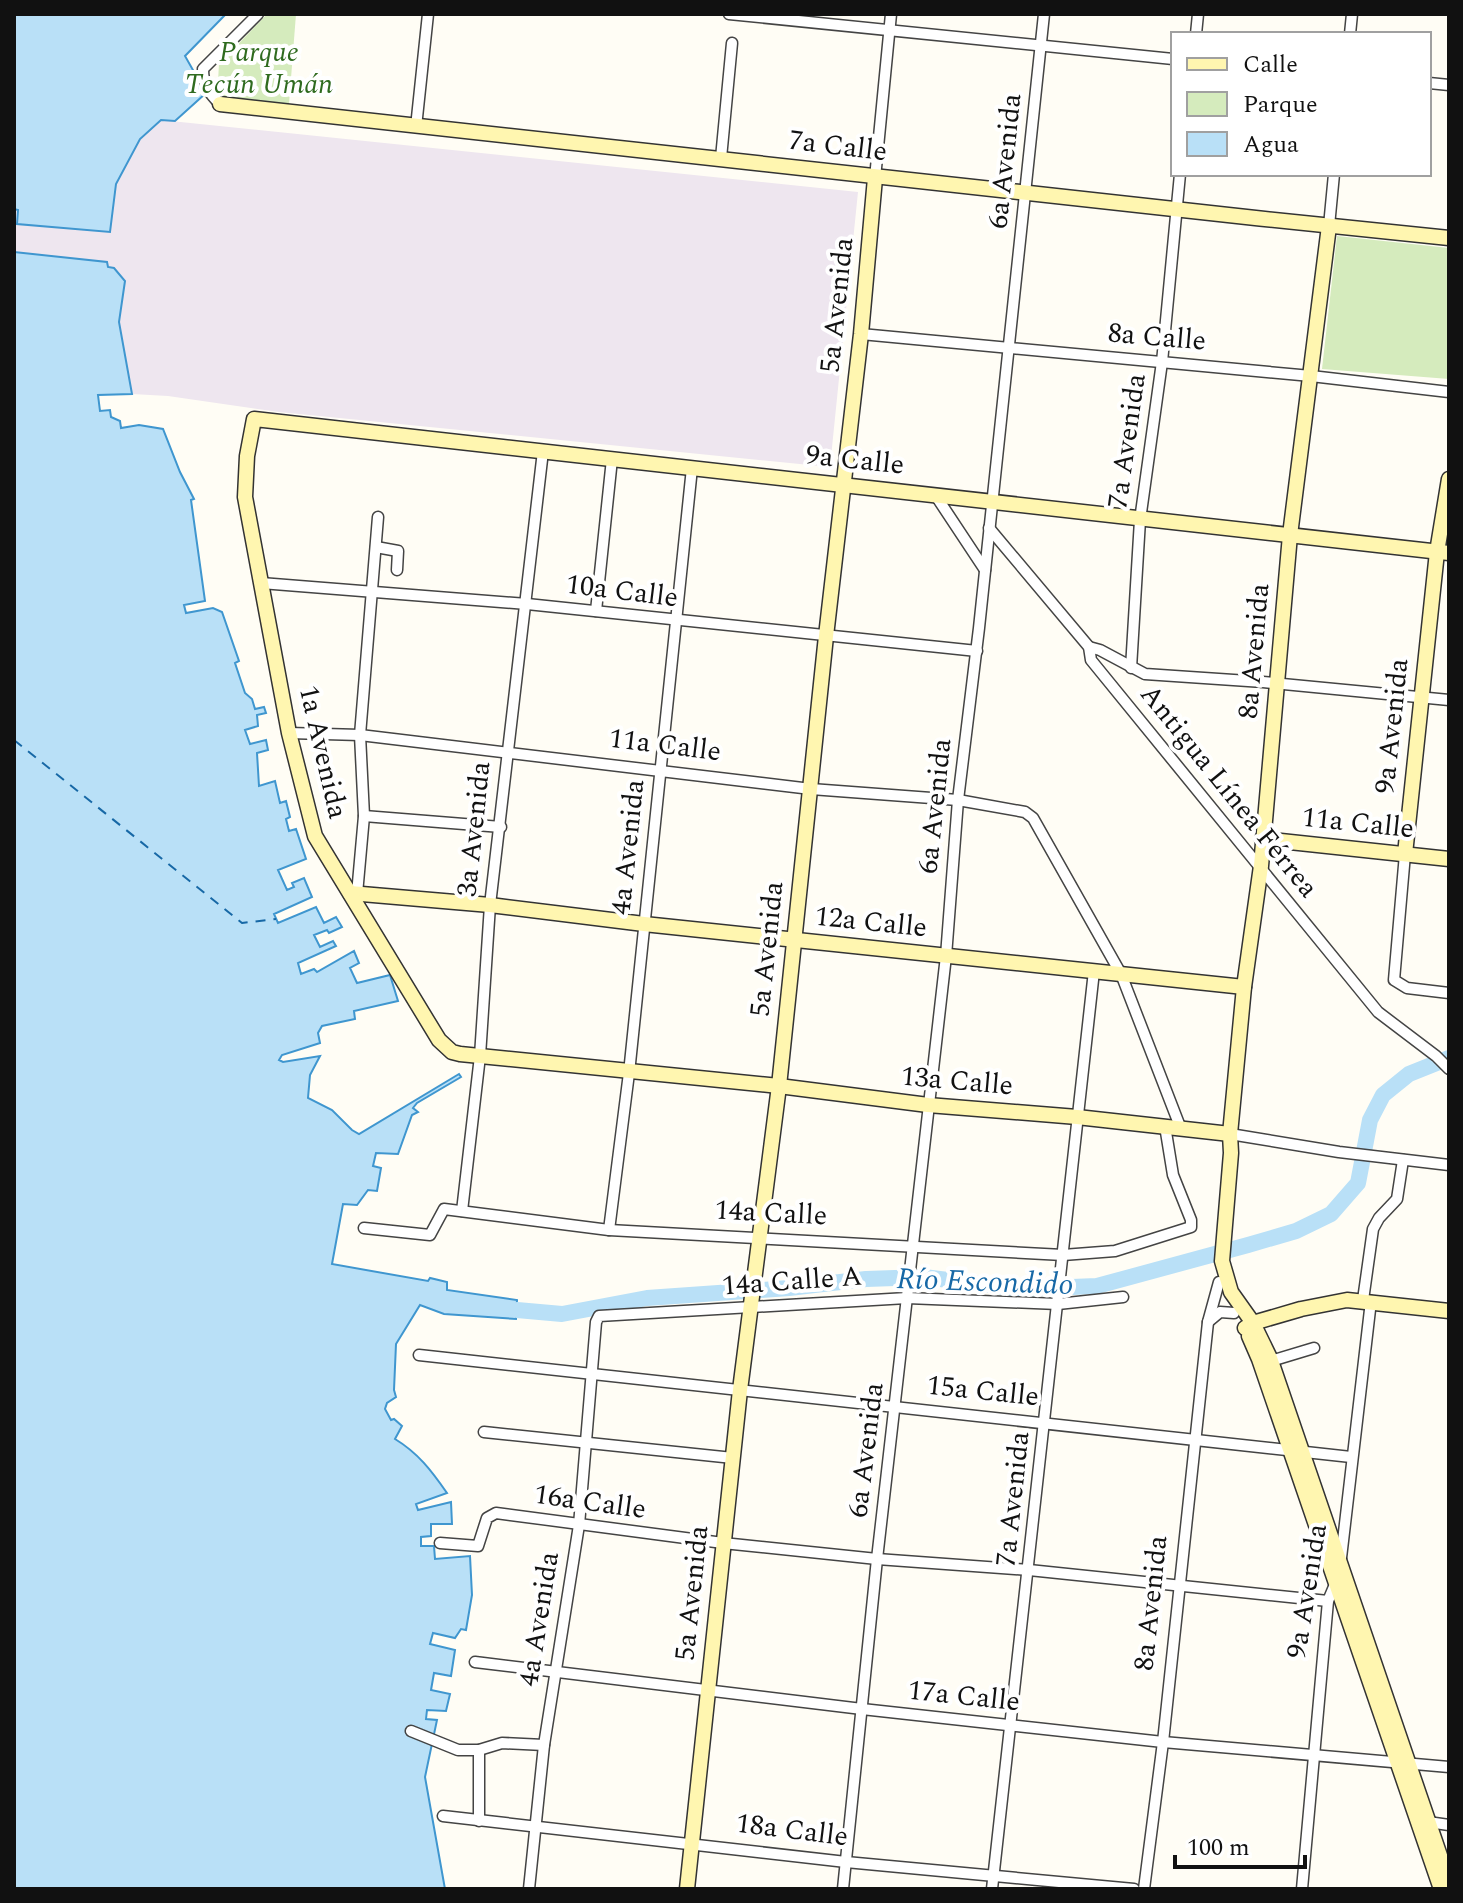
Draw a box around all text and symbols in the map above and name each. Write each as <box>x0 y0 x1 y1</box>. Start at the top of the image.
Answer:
park label: Parque Tecún Umán <box>185 31 333 106</box>
legend <box>1171 32 1431 176</box>
text: Calle <box>1243 47 1298 83</box>
text: Parque <box>1243 87 1318 123</box>
street label: 6a Avenida <box>977 91 1034 231</box>
street label: 7a Calle <box>786 119 890 173</box>
text: Agua <box>1243 127 1299 163</box>
street label: 5a Avenida <box>809 235 866 375</box>
street label: 8a Calle <box>1106 311 1208 363</box>
street label: 7a Avenida <box>1096 370 1158 511</box>
street label: 9a Calle <box>804 433 906 487</box>
street label: 10a Calle <box>564 563 680 619</box>
street label: 8a Avenida <box>1227 581 1281 721</box>
street label: 9a Avenida <box>1364 656 1421 796</box>
street label: Antigua Línea Férrea <box>1129 675 1329 907</box>
street label: 1a Avenida <box>287 681 359 823</box>
street label: 11a Calle <box>607 717 723 773</box>
street label: 6a Avenida <box>907 736 964 876</box>
street label: 3a Avenida <box>446 759 503 899</box>
street label: 4a Avenida <box>600 777 657 917</box>
street label: 11a Calle <box>1300 796 1416 850</box>
street label: 5a Avenida <box>739 879 796 1019</box>
street label: 12a Calle <box>813 895 929 949</box>
street label: 13a Calle <box>899 1055 1015 1107</box>
street label: 14a Calle <box>714 1189 828 1237</box>
street label: 14a Calle A <box>720 1255 864 1307</box>
water label: Río Escondido <box>896 1256 1074 1308</box>
street label: 15a Calle <box>925 1364 1041 1418</box>
street label: 6a Avenida <box>836 1380 896 1520</box>
street label: 7a Avenida <box>985 1429 1042 1569</box>
street label: 16a Calle <box>531 1473 649 1531</box>
street label: 9a Avenida <box>1275 1520 1339 1661</box>
street label: 5a Avenida <box>664 1523 721 1663</box>
street label: 8a Avenida <box>1123 1533 1180 1673</box>
street label: 4a Avenida <box>507 1548 571 1689</box>
street label: 17a Calle <box>906 1669 1022 1723</box>
street label: 18a Calle <box>734 1802 850 1858</box>
scale bar <box>1175 1819 1305 1869</box>
text: 100 m <box>1187 1830 1250 1866</box>

